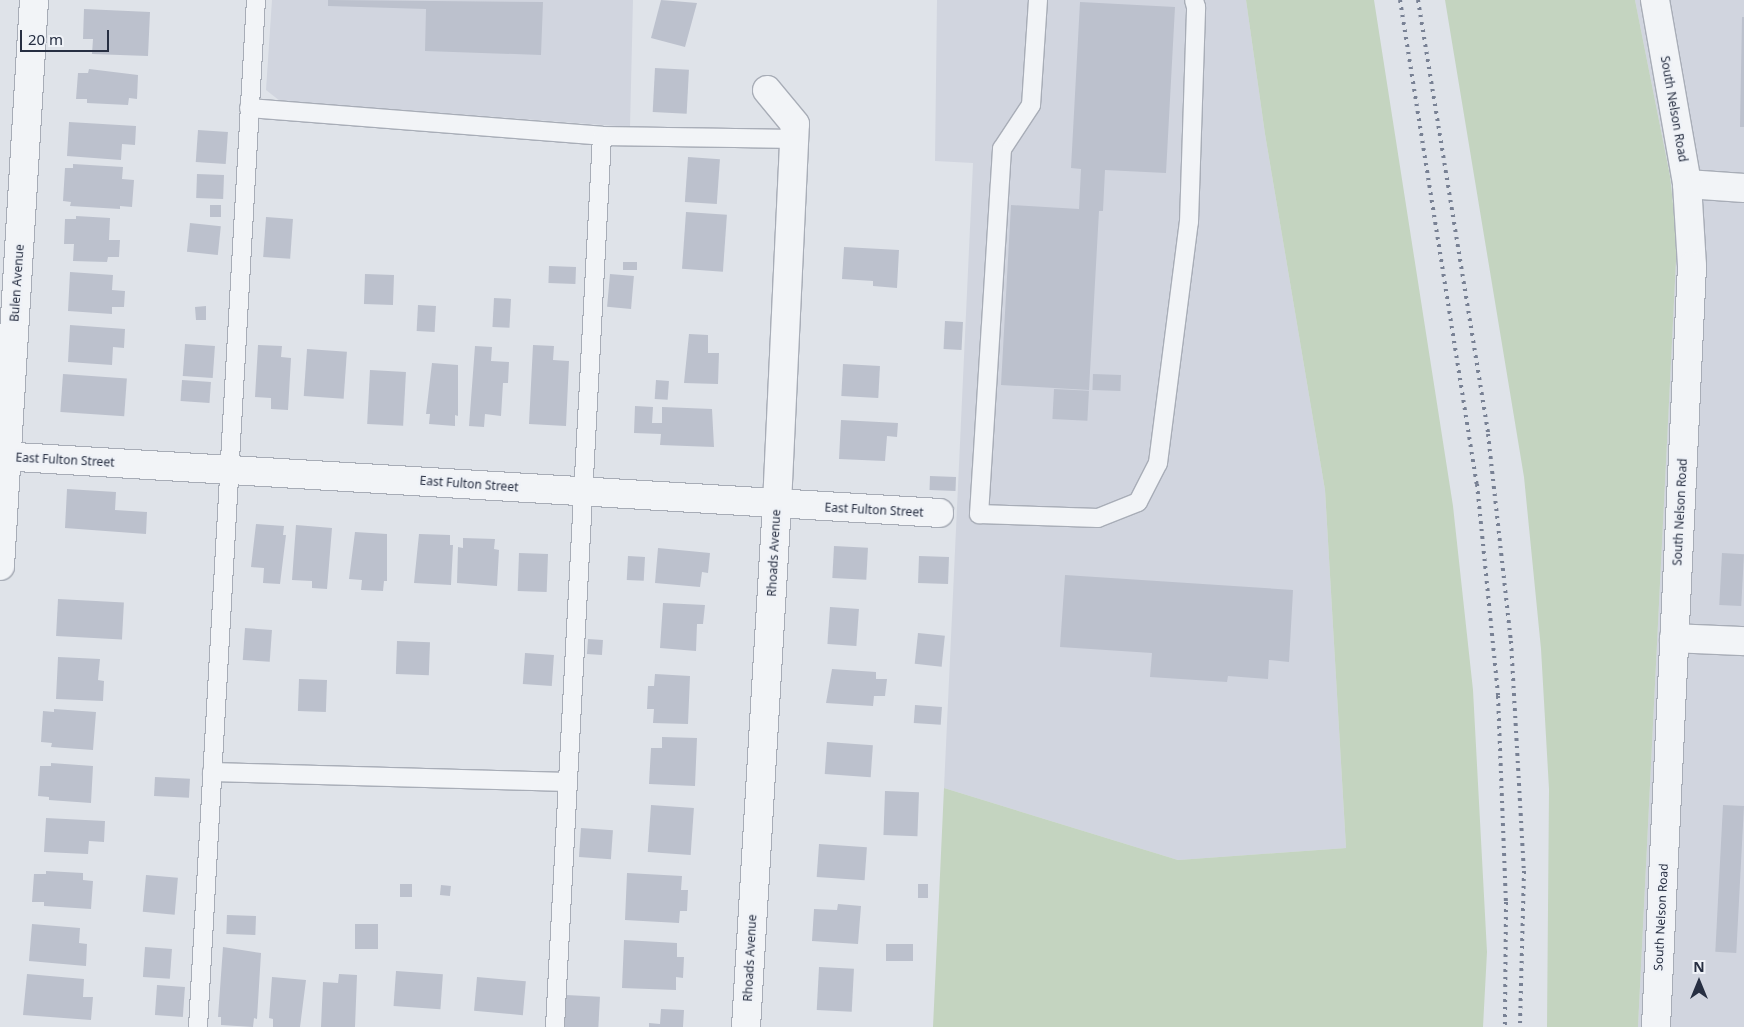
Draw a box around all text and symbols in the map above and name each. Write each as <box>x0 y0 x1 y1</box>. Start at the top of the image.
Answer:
scale bar <box>22 20 111 52</box>
text: 20 m <box>28 29 63 49</box>
street label: South Nelson Road <box>1658 55 1690 163</box>
street label: Bulen Avenue <box>7 244 27 322</box>
street label: East Fulton Street <box>15 450 115 470</box>
street label: South Nelson Road <box>1670 458 1690 566</box>
street label: East Fulton Street <box>419 473 519 495</box>
street label: East Fulton Street <box>824 500 924 520</box>
street label: Rhoads Avenue <box>765 509 783 597</box>
street label: South Nelson Road <box>1651 863 1671 971</box>
street label: Rhoads Avenue <box>741 914 759 1002</box>
north arrow <box>1674 957 1724 1007</box>
text: N <box>1693 957 1705 976</box>

